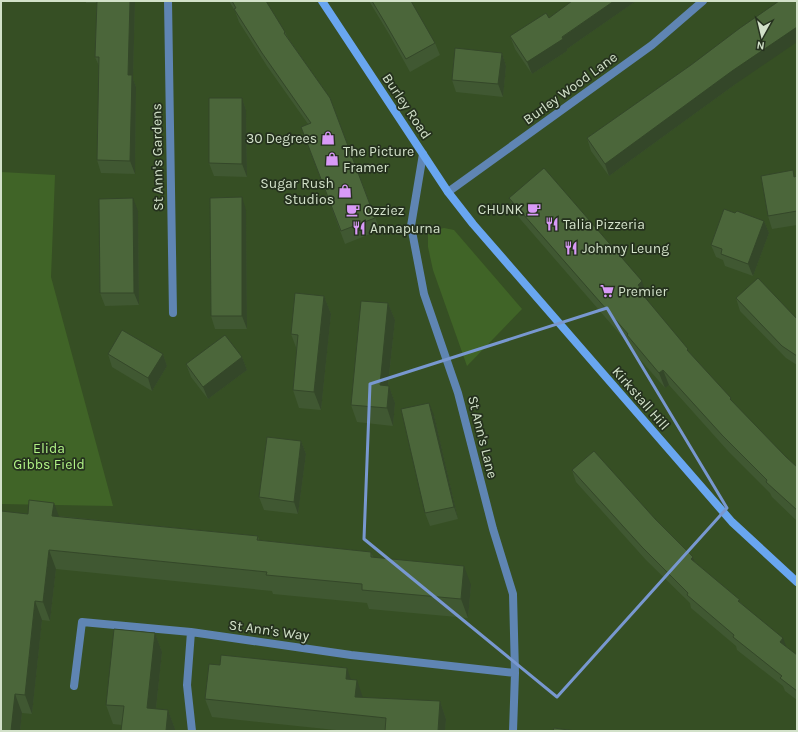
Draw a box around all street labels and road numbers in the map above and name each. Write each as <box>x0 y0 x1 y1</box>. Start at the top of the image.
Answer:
street label: Burley Wood Lane <box>520 49 621 128</box>
street label: Burley Road <box>378 70 435 142</box>
street label: St Ann's Gardens <box>148 103 167 211</box>
street label: Kirkstall Hill <box>608 363 673 434</box>
street label: St Ann's Lane <box>464 394 501 480</box>
street label: St Ann's Way <box>228 616 311 645</box>

